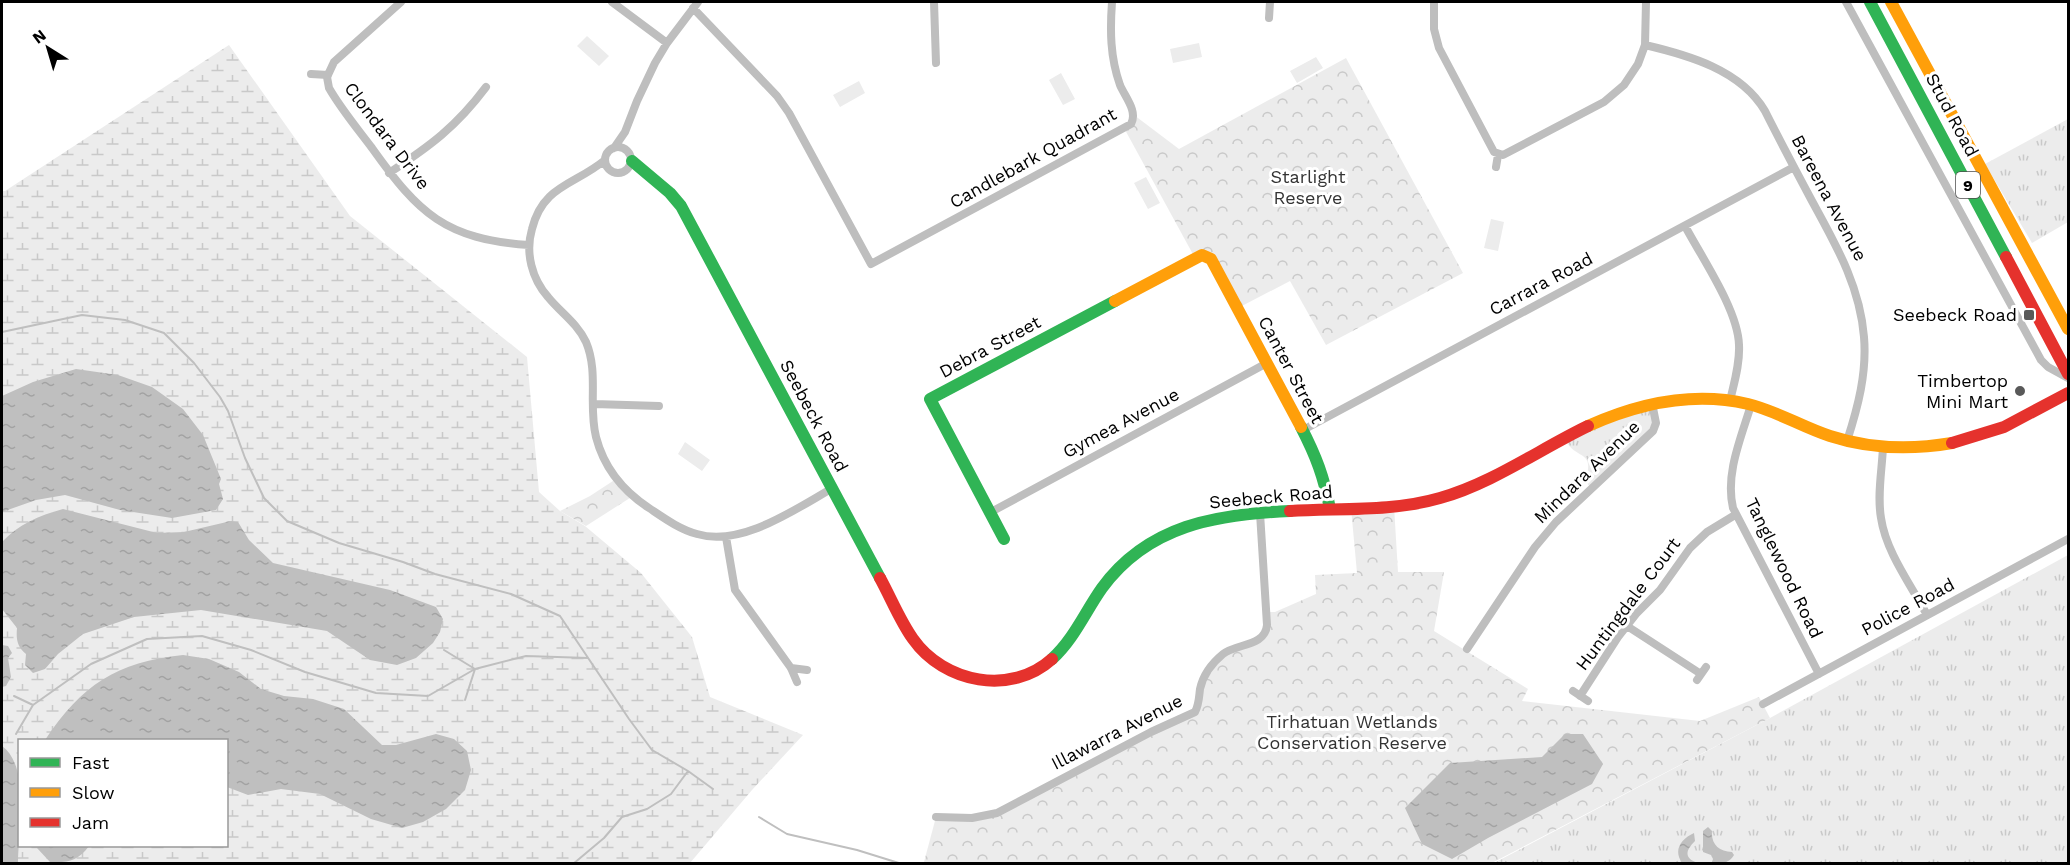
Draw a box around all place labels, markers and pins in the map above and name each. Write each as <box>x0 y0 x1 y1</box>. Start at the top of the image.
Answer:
place label: Seebeck Road <box>1893 304 2017 325</box>
marker: Seebeck Road <box>2022 308 2036 322</box>
place label: Timbertop Mini Mart <box>1917 370 2008 412</box>
marker: Timbertop Mini Mart <box>2013 384 2027 398</box>

